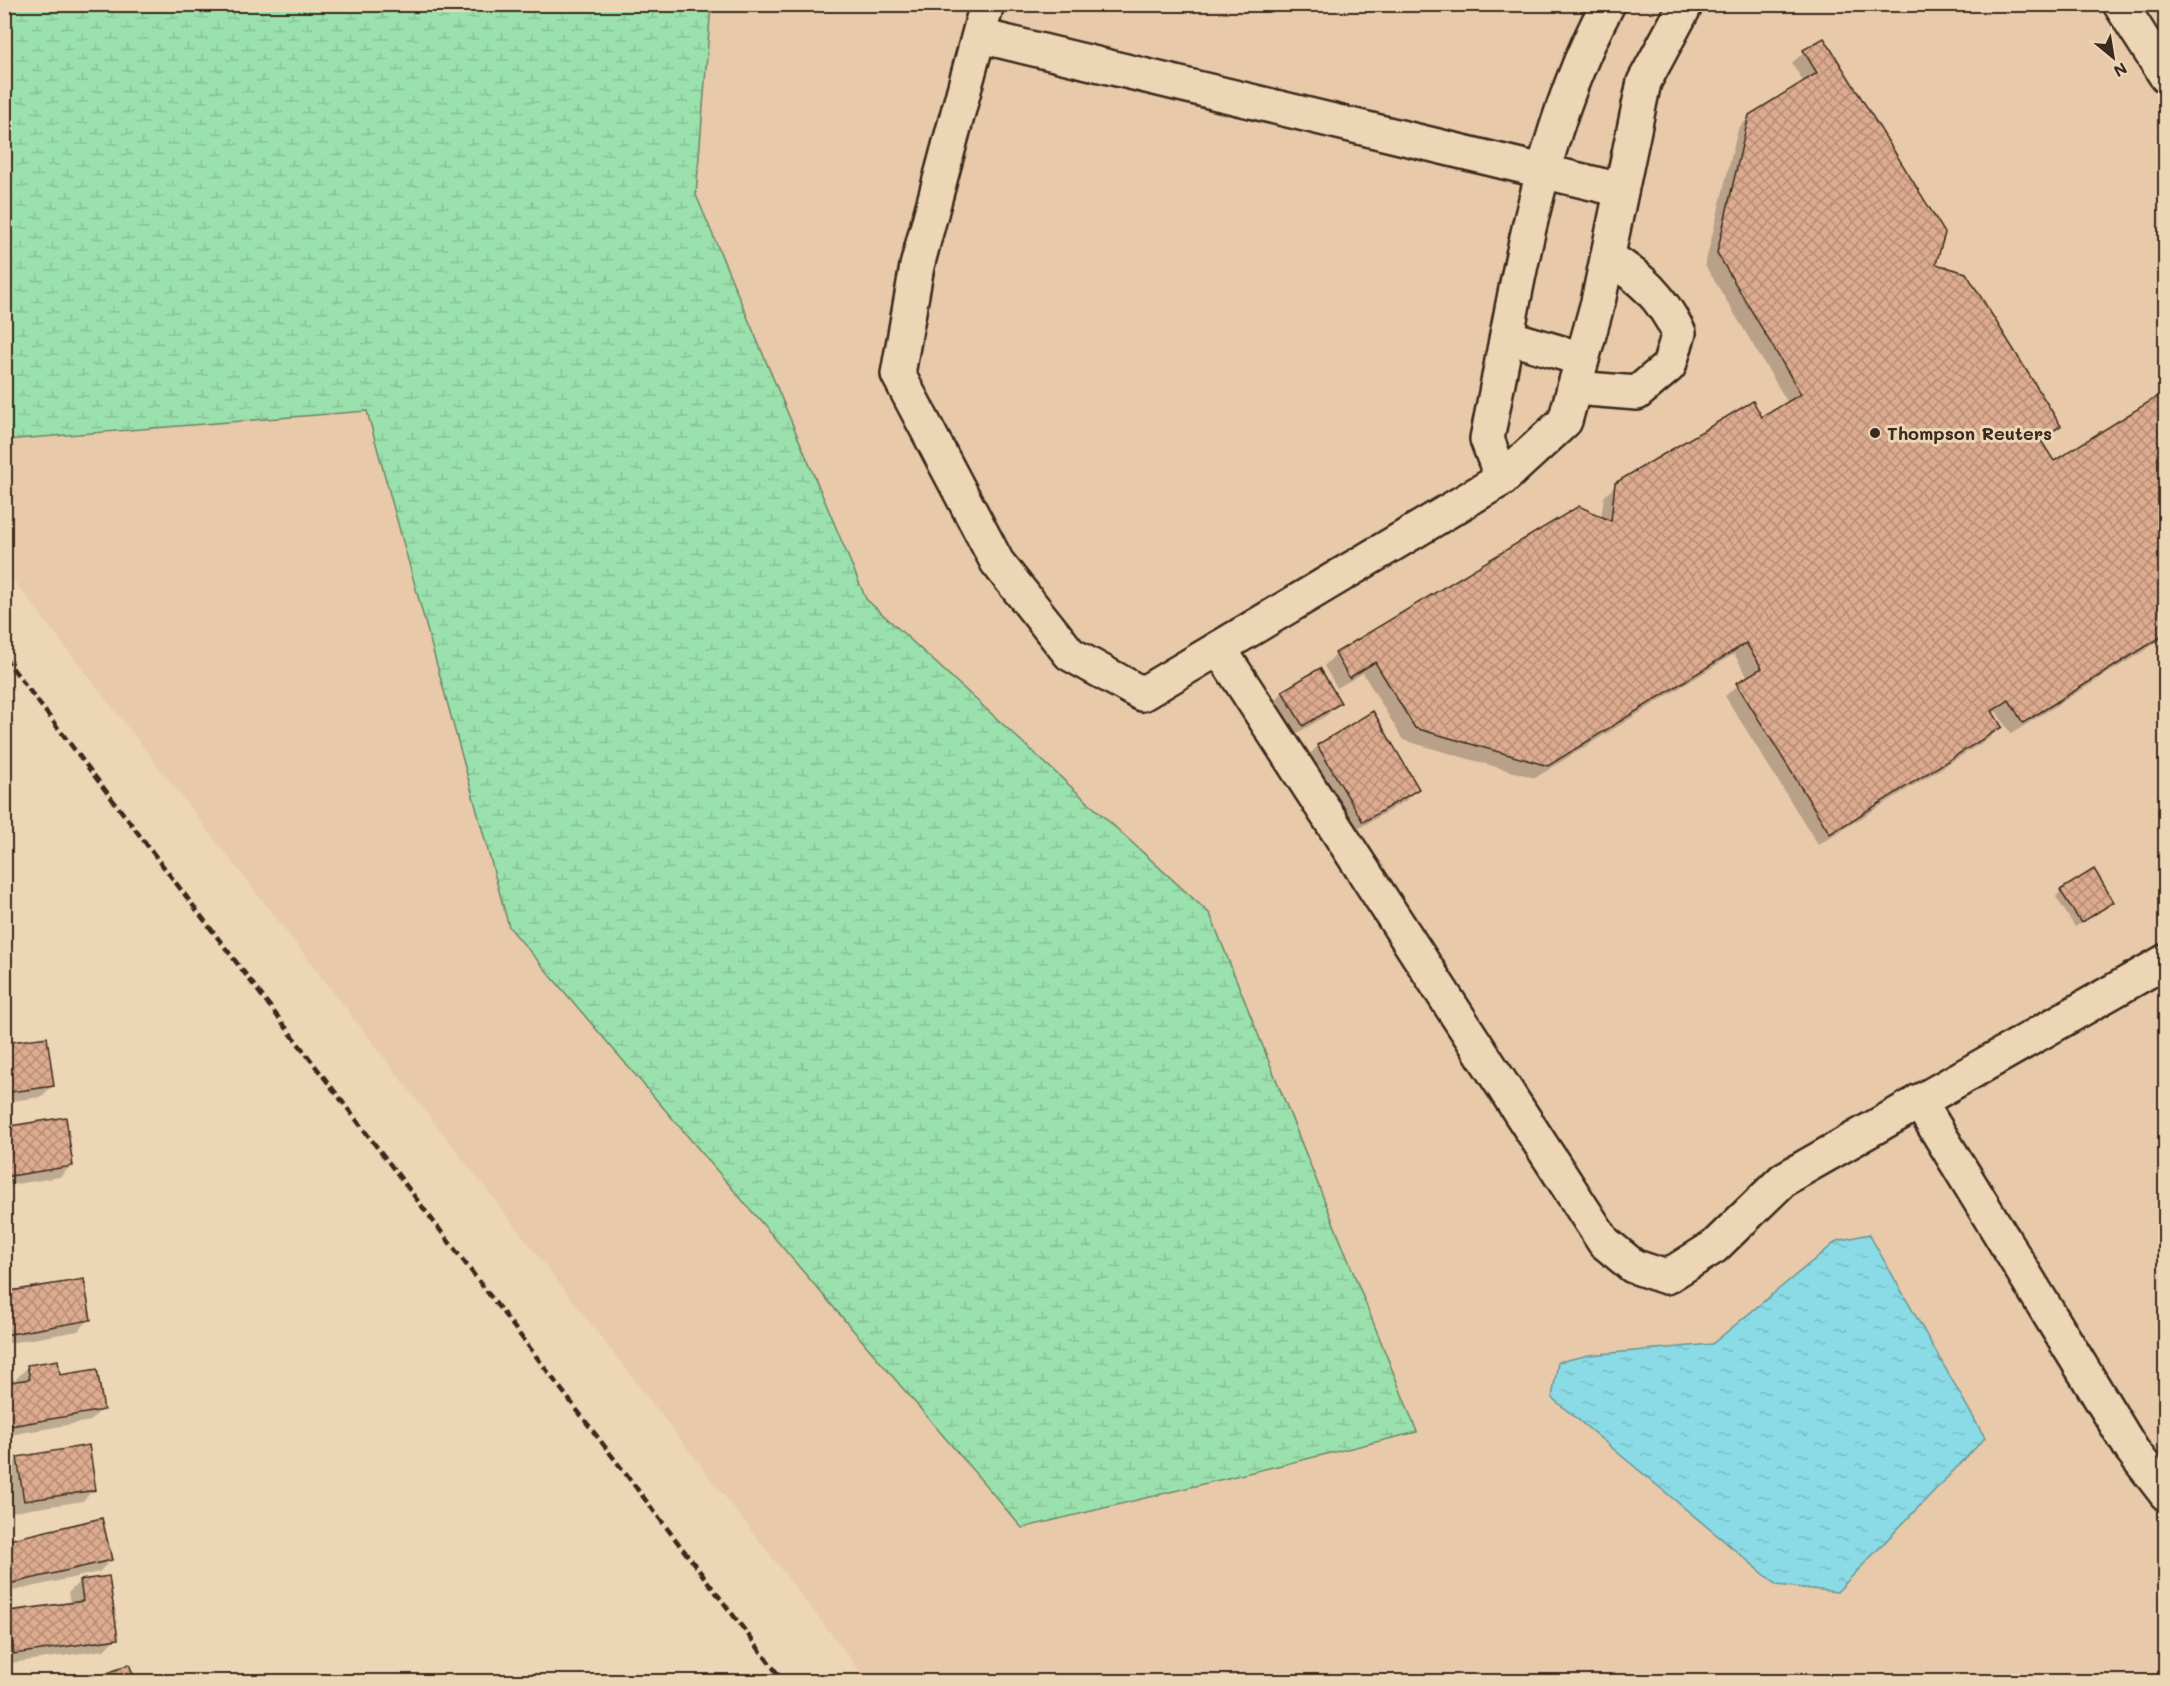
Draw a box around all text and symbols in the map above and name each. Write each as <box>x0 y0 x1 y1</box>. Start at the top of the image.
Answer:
north arrow <box>2083 27 2143 87</box>
text: N <box>2110 58 2131 83</box>
place label: Thompson Reuters <box>1887 421 2052 445</box>
marker: Thompson Reuters <box>1868 426 1882 440</box>

